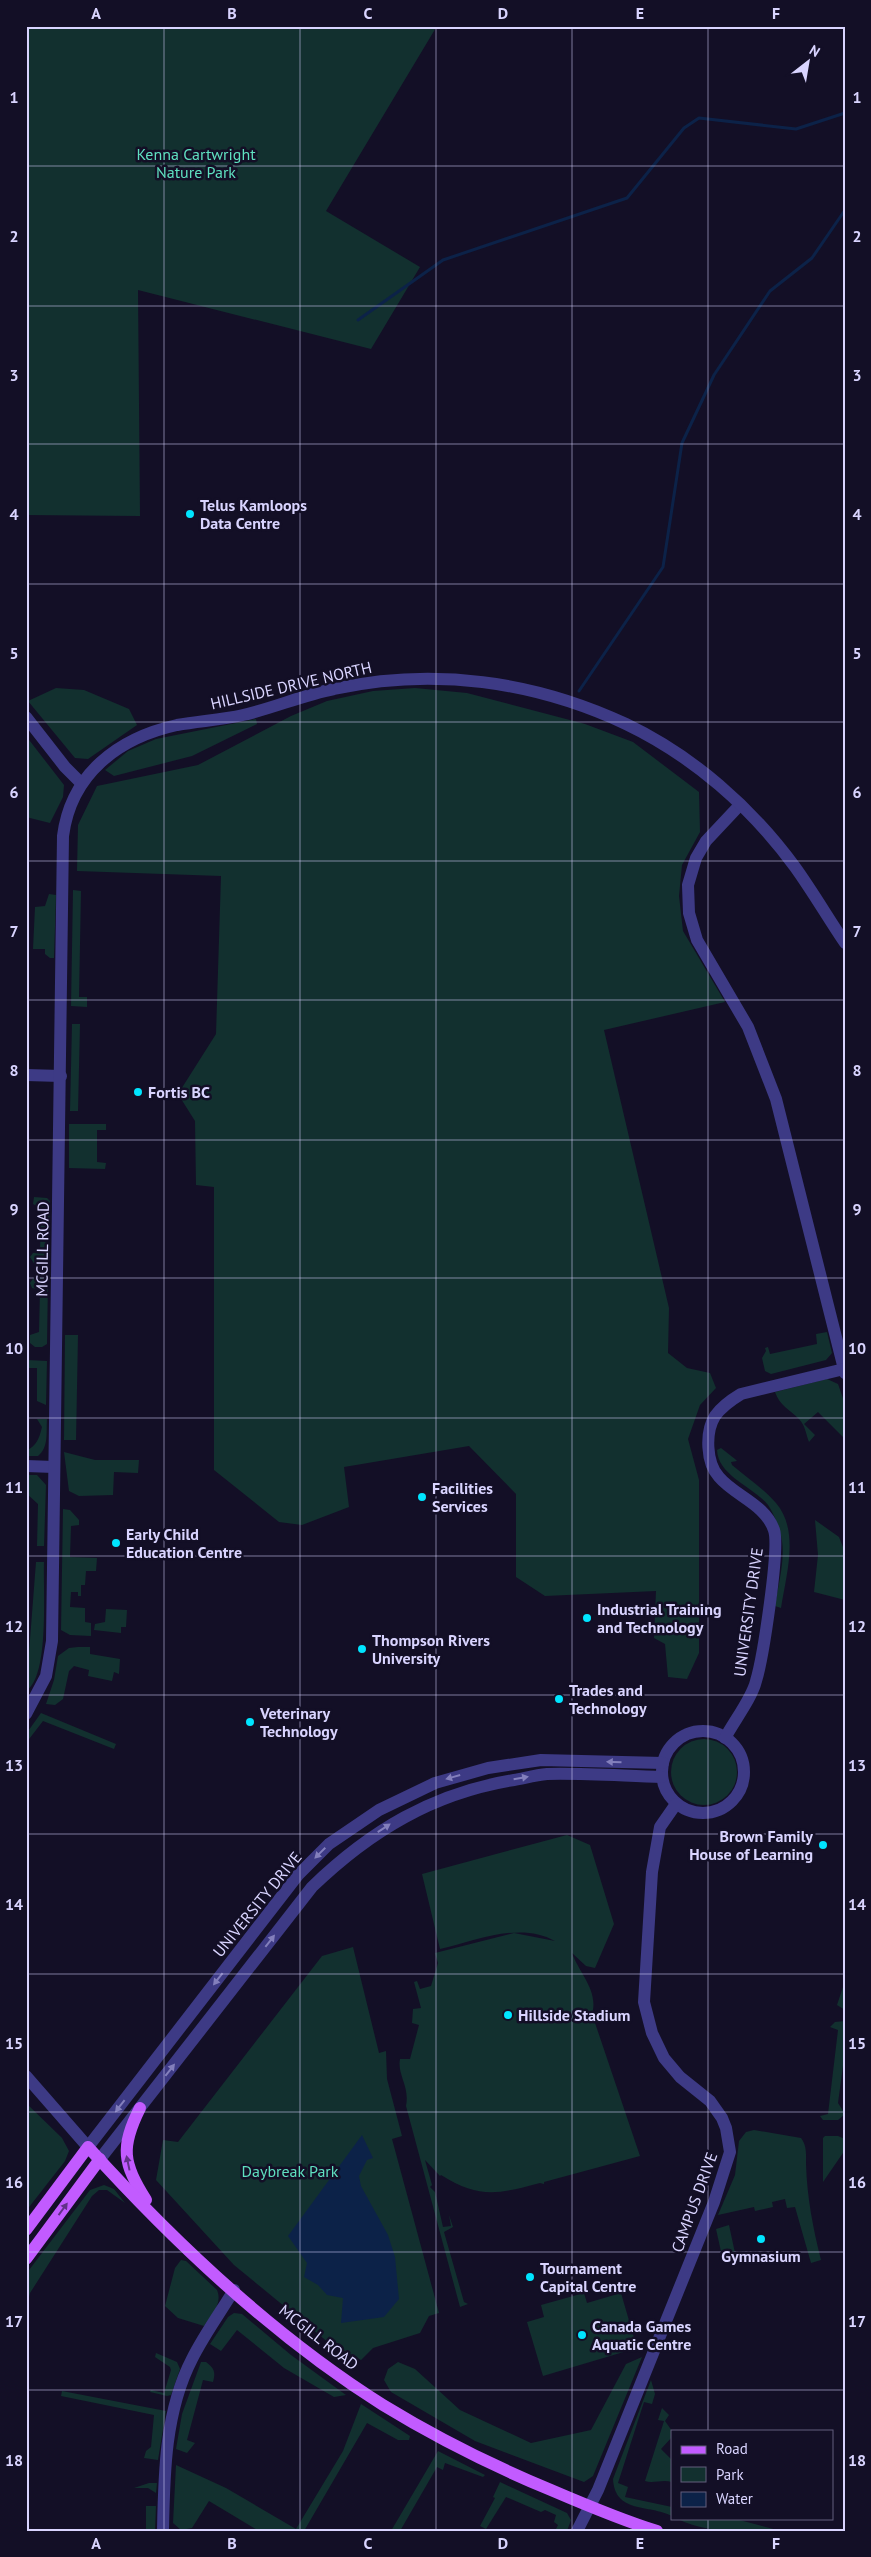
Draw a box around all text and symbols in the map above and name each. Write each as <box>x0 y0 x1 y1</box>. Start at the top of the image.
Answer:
text: A <box>91 3 101 23</box>
text: B <box>227 3 237 23</box>
text: C <box>364 3 373 23</box>
text: D <box>498 3 508 23</box>
text: E <box>636 3 644 23</box>
text: F <box>772 3 780 23</box>
north arrow <box>784 38 834 88</box>
text: N <box>806 41 823 61</box>
text: 1 <box>9 87 19 107</box>
text: 1 <box>852 87 862 107</box>
park label: Kenna Cartwright Nature Park <box>136 144 256 182</box>
text: 2 <box>9 226 19 246</box>
text: 2 <box>852 226 862 246</box>
text: 3 <box>9 365 19 385</box>
text: 3 <box>852 365 862 385</box>
place label: Telus Kamloops Data Centre <box>200 495 307 533</box>
text: 4 <box>9 504 19 524</box>
text: 4 <box>852 504 862 524</box>
marker: Telus Kamloops Data Centre <box>184 508 196 520</box>
text: 5 <box>9 643 19 663</box>
text: 5 <box>852 643 862 663</box>
street label: HILLSIDE DRIVE NORTH <box>208 657 374 713</box>
text: 6 <box>9 782 19 802</box>
text: 6 <box>852 782 862 802</box>
text: 7 <box>9 921 19 941</box>
text: 7 <box>852 921 862 941</box>
text: 8 <box>9 1060 19 1080</box>
text: 8 <box>852 1060 862 1080</box>
place label: Fortis BC <box>148 1082 210 1102</box>
marker: Fortis BC <box>132 1086 144 1098</box>
text: 9 <box>9 1199 19 1219</box>
text: 9 <box>852 1199 862 1219</box>
street label: MCGILL ROAD <box>31 1201 53 1297</box>
text: 10 <box>5 1338 23 1358</box>
text: 10 <box>848 1338 866 1358</box>
text: 11 <box>5 1477 23 1497</box>
text: 11 <box>848 1477 866 1497</box>
place label: Facilities Services <box>432 1478 493 1516</box>
marker: Facilities Services <box>416 1491 428 1503</box>
place label: Early Child Education Centre <box>126 1524 242 1562</box>
marker: Early Child Education Centre <box>110 1537 122 1549</box>
street label: UNIVERSITY DRIVE <box>729 1546 767 1678</box>
place label: Industrial Training and Technology <box>597 1599 721 1637</box>
marker: Industrial Training and Technology <box>581 1612 593 1624</box>
text: 12 <box>5 1616 23 1636</box>
text: 12 <box>848 1616 866 1636</box>
place label: Thompson Rivers University <box>372 1630 490 1668</box>
marker: Thompson Rivers University <box>356 1643 368 1655</box>
place label: Trades and Technology <box>569 1680 647 1718</box>
marker: Trades and Technology <box>553 1693 565 1705</box>
place label: Veterinary Technology <box>259 1703 338 1741</box>
marker: Veterinary Technology <box>244 1716 256 1728</box>
text: 13 <box>5 1755 23 1775</box>
text: 13 <box>848 1755 866 1775</box>
one-way arrow <box>606 1758 622 1766</box>
one-way arrow <box>446 1774 461 1782</box>
one-way arrow <box>513 1774 529 1782</box>
one-way arrow <box>378 1824 391 1833</box>
place label: Brown Family House of Learning <box>689 1826 813 1864</box>
marker: Brown Family House of Learning <box>817 1839 829 1851</box>
street label: UNIVERSITY DRIVE <box>208 1847 306 1961</box>
one-way arrow <box>315 1847 327 1859</box>
text: 14 <box>5 1894 23 1914</box>
text: 14 <box>848 1894 866 1914</box>
one-way arrow <box>264 1935 275 1948</box>
one-way arrow <box>213 1972 223 1986</box>
place label: Hillside Stadium <box>518 2005 631 2025</box>
marker: Hillside Stadium <box>502 2009 514 2021</box>
text: 15 <box>5 2033 23 2053</box>
text: 15 <box>848 2033 866 2053</box>
one-way arrow <box>165 2064 176 2077</box>
one-way arrow <box>115 2099 125 2113</box>
street label: CAMPUS DRIVE <box>667 2149 721 2255</box>
one-way arrow <box>124 2155 132 2171</box>
park label: Daybreak Park <box>242 2161 339 2181</box>
text: 16 <box>5 2172 23 2192</box>
text: 16 <box>848 2172 866 2192</box>
one-way arrow <box>58 2202 68 2216</box>
marker: Gymnasium <box>755 2233 767 2245</box>
place label: Gymnasium <box>721 2246 801 2266</box>
place label: Tournament Capital Centre <box>540 2258 636 2296</box>
marker: Tournament Capital Centre <box>524 2271 536 2283</box>
street label: MCGILL ROAD <box>275 2300 363 2374</box>
text: 17 <box>5 2311 23 2331</box>
text: 17 <box>848 2311 866 2331</box>
place label: Canada Games Aquatic Centre <box>592 2316 691 2354</box>
marker: Canada Games Aquatic Centre <box>576 2329 588 2341</box>
legend <box>671 2430 834 2520</box>
text: Road <box>716 2439 748 2458</box>
text: 18 <box>5 2450 23 2470</box>
text: 18 <box>848 2450 866 2470</box>
text: Park <box>716 2465 744 2484</box>
text: Water <box>716 2489 753 2508</box>
text: A <box>91 2533 101 2553</box>
text: B <box>227 2533 237 2553</box>
text: C <box>364 2533 373 2553</box>
text: D <box>498 2533 508 2553</box>
text: E <box>636 2533 644 2553</box>
text: F <box>772 2533 780 2553</box>

